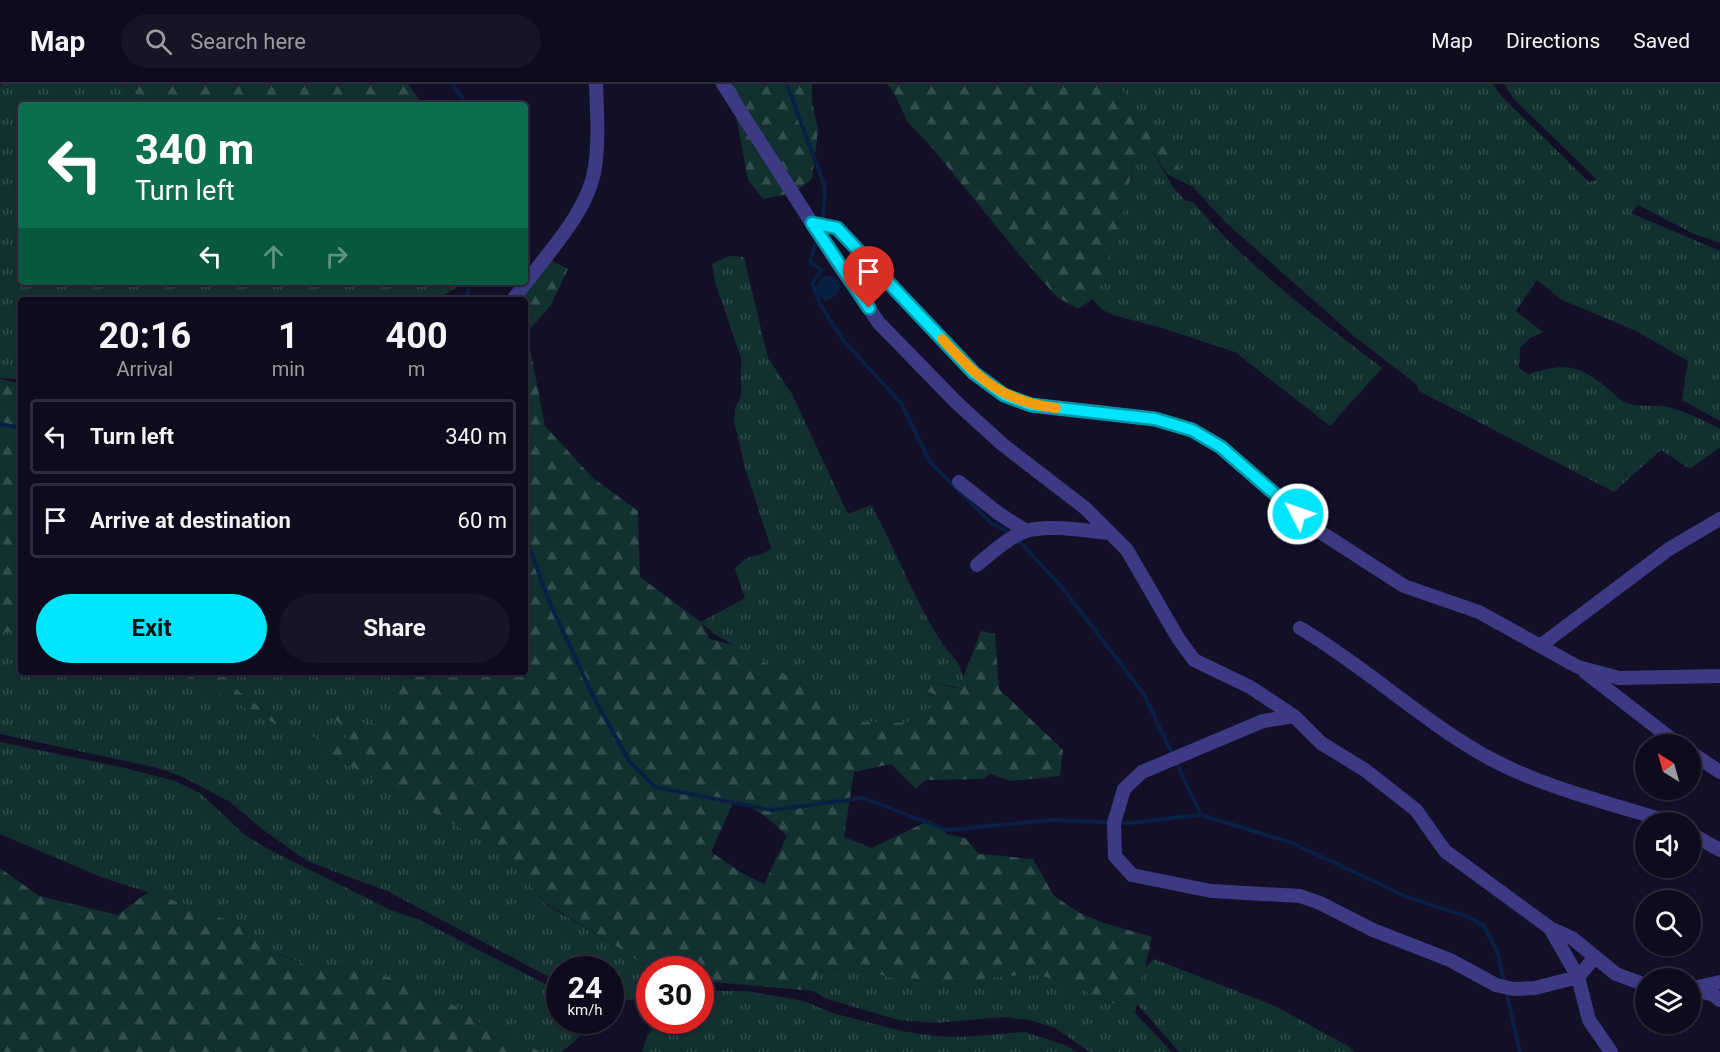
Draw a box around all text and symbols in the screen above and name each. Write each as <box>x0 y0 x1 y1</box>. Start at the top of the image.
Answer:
search box <box>121 14 541 68</box>
text: Map <box>30 25 85 58</box>
icon: search <box>142 25 175 58</box>
text: Search here <box>190 29 306 54</box>
text: Map <box>1431 29 1473 53</box>
text: Directions <box>1506 29 1600 53</box>
text: Saved <box>1633 29 1690 53</box>
text: 340 m <box>135 125 254 174</box>
icon: left <box>36 126 114 204</box>
text: Turn left <box>135 175 235 207</box>
icon: left <box>194 240 227 273</box>
icon: ahead <box>257 240 290 273</box>
icon: right <box>320 240 353 273</box>
pin <box>843 246 894 308</box>
icon: arrive <box>852 255 885 288</box>
text: 20:16 <box>98 315 191 357</box>
text: 1 <box>278 315 299 357</box>
text: 400 <box>386 315 448 357</box>
text: Arrival <box>116 357 173 381</box>
text: min <box>272 357 305 381</box>
text: m <box>408 357 425 381</box>
icon: left <box>39 420 72 453</box>
text: Turn left <box>90 424 174 449</box>
text: 340 m <box>445 424 507 449</box>
position arrow <box>1266 482 1330 546</box>
icon: arrive <box>39 504 72 537</box>
text: Arrive at destination <box>90 508 291 533</box>
text: 60 m <box>458 508 507 533</box>
button: Exit <box>36 594 267 663</box>
button: Share <box>279 594 510 663</box>
north arrow <box>1635 734 1701 800</box>
map controls <box>1635 734 1701 1034</box>
button: sound <box>1635 812 1701 878</box>
button: search <box>1635 890 1701 956</box>
speed limit sign: 30 <box>636 956 714 1034</box>
button: layers <box>1635 968 1701 1034</box>
text: 24 <box>568 970 602 1005</box>
text: km/h <box>567 1001 603 1019</box>

